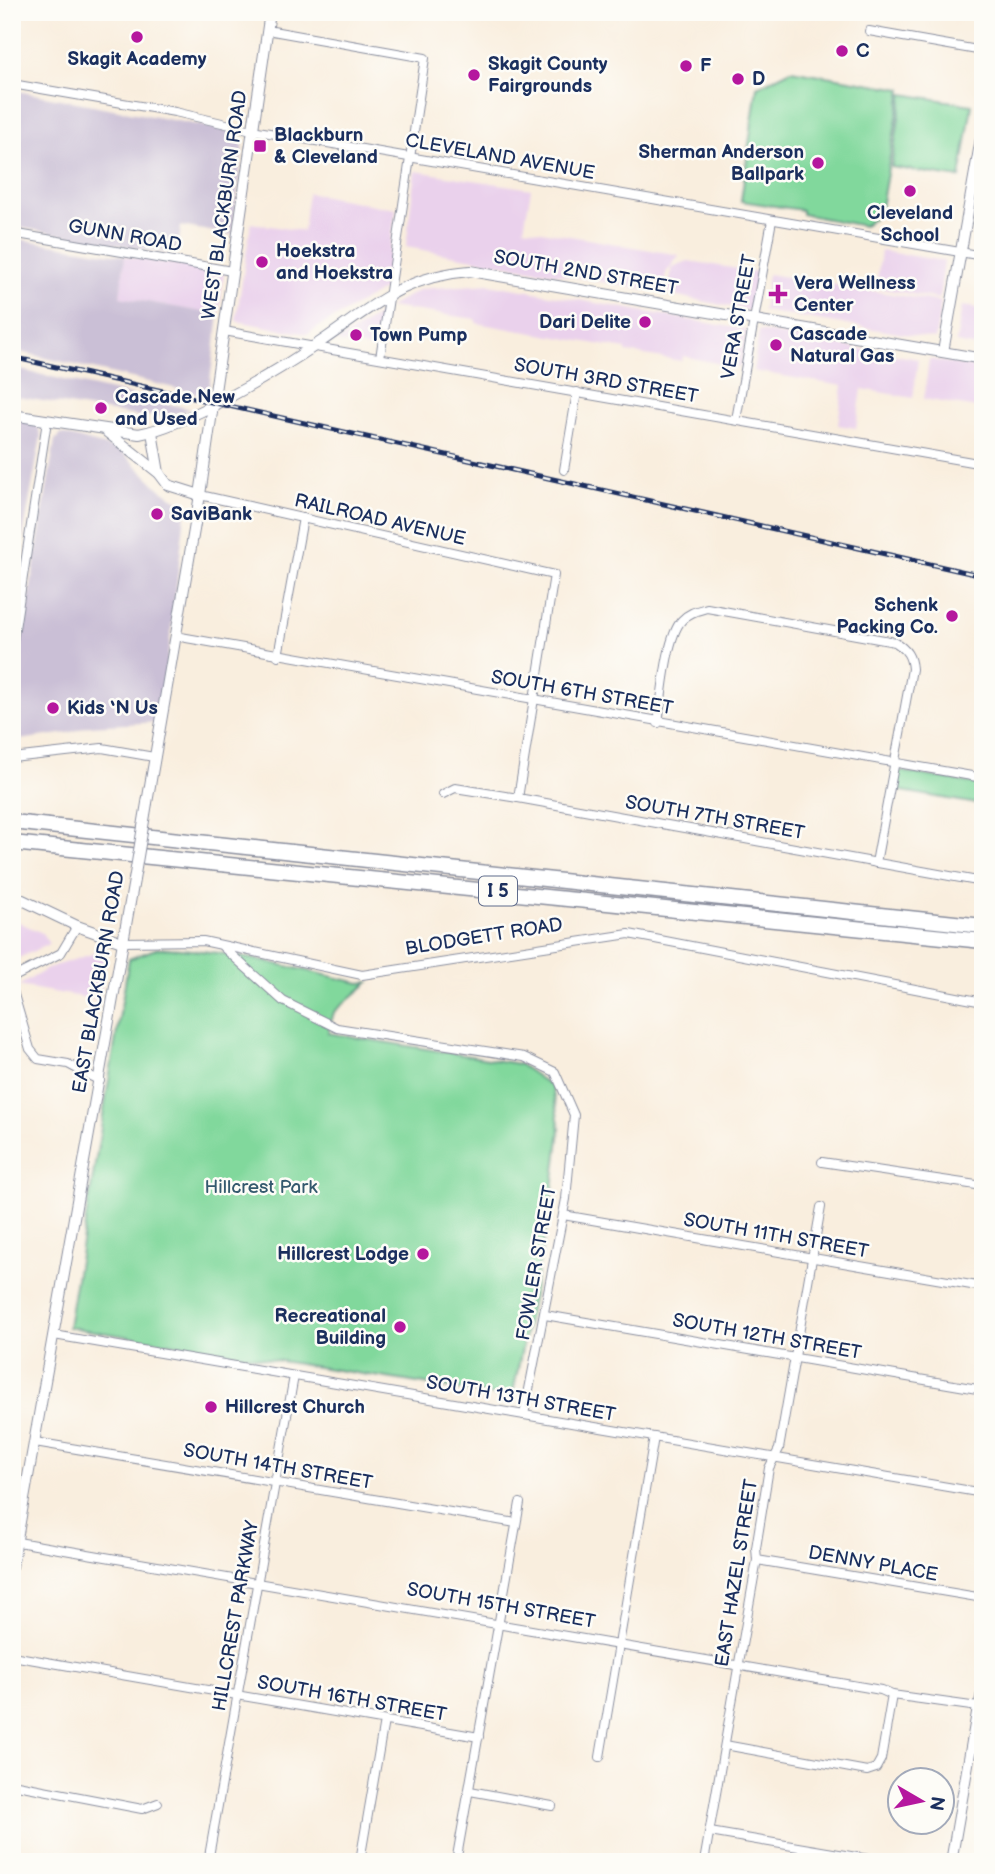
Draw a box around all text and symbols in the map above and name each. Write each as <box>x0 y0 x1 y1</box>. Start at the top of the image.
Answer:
marker: Skagit Academy <box>129 29 145 45</box>
place label: C <box>856 40 870 63</box>
marker: C <box>834 43 850 59</box>
place label: Skagit Academy <box>68 48 207 71</box>
place label: Skagit County Fairgrounds <box>488 53 608 98</box>
place label: F <box>700 55 712 78</box>
marker: F <box>678 58 694 74</box>
marker: Skagit County Fairgrounds <box>466 67 482 83</box>
place label: D <box>752 68 765 91</box>
marker: D <box>730 71 746 87</box>
street label: WEST BLACKBURN ROAD <box>198 89 252 321</box>
place label: Blackburn & Cleveland <box>274 124 378 169</box>
street label: CLEVELAND AVENUE <box>403 129 597 185</box>
marker: Blackburn & Cleveland <box>252 138 268 154</box>
place label: Sherman Anderson Ballpark <box>638 141 804 186</box>
marker: Sherman Anderson Ballpark <box>810 155 826 171</box>
marker: Cleveland School <box>902 183 918 199</box>
place label: Cleveland School <box>867 202 953 247</box>
street label: GUNN ROAD <box>66 215 184 257</box>
place label: Hoekstra and Hoekstra <box>276 240 393 285</box>
street label: SOUTH 2ND STREET <box>492 245 681 301</box>
street label: VERA STREET <box>717 252 761 381</box>
marker: Hoekstra and Hoekstra <box>254 254 270 270</box>
place label: Vera Wellness Center <box>794 272 916 317</box>
marker: Vera Wellness Center <box>768 284 788 304</box>
place label: Dari Delite <box>539 311 631 334</box>
marker: Dari Delite <box>637 314 653 330</box>
place label: Cascade Natural Gas <box>790 323 894 368</box>
place label: Town Pump <box>370 324 467 347</box>
marker: Town Pump <box>348 327 364 343</box>
marker: Cascade Natural Gas <box>768 337 784 353</box>
street label: SOUTH 3RD STREET <box>512 353 700 409</box>
place label: Cascade New and Used <box>115 386 235 431</box>
marker: Cascade New and Used <box>93 400 109 416</box>
street label: RAILROAD AVENUE <box>292 489 468 551</box>
place label: SaviBank <box>171 503 252 526</box>
marker: SaviBank <box>149 506 165 522</box>
place label: Schenk Packing Co. <box>837 594 938 639</box>
marker: Schenk Packing Co. <box>944 608 960 624</box>
street label: SOUTH 6TH STREET <box>489 666 675 720</box>
place label: Kids ‘N Us <box>67 697 158 720</box>
marker: Kids ‘N Us <box>45 700 61 716</box>
street label: SOUTH 7TH STREET <box>624 791 807 845</box>
street label: EAST BLACKBURN ROAD <box>68 869 130 1095</box>
road number: I 5 <box>479 876 517 906</box>
street label: BLODGETT ROAD <box>404 913 565 961</box>
park label: Hillcrest Park <box>204 1176 318 1199</box>
street label: FOWLER STREET <box>512 1183 562 1342</box>
street label: SOUTH 11TH STREET <box>682 1208 871 1264</box>
place label: Hillcrest Lodge <box>277 1243 409 1266</box>
marker: Hillcrest Lodge <box>415 1246 431 1262</box>
place label: Recreational Building <box>275 1305 386 1350</box>
street label: SOUTH 12TH STREET <box>671 1309 864 1365</box>
marker: Recreational Building <box>392 1319 408 1335</box>
street label: SOUTH 13TH STREET <box>424 1371 618 1427</box>
place label: Hillcrest Church <box>225 1396 365 1419</box>
marker: Hillcrest Church <box>203 1399 219 1415</box>
street label: SOUTH 14TH STREET <box>182 1439 375 1495</box>
street label: EAST HAZEL STREET <box>711 1477 763 1668</box>
street label: HILLCREST PARKWAY <box>208 1518 264 1713</box>
street label: DENNY PLACE <box>806 1541 940 1587</box>
street label: SOUTH 15TH STREET <box>405 1578 598 1634</box>
street label: SOUTH 16TH STREET <box>256 1671 449 1727</box>
north arrow <box>886 1766 956 1836</box>
text: N <box>924 1795 949 1812</box>

